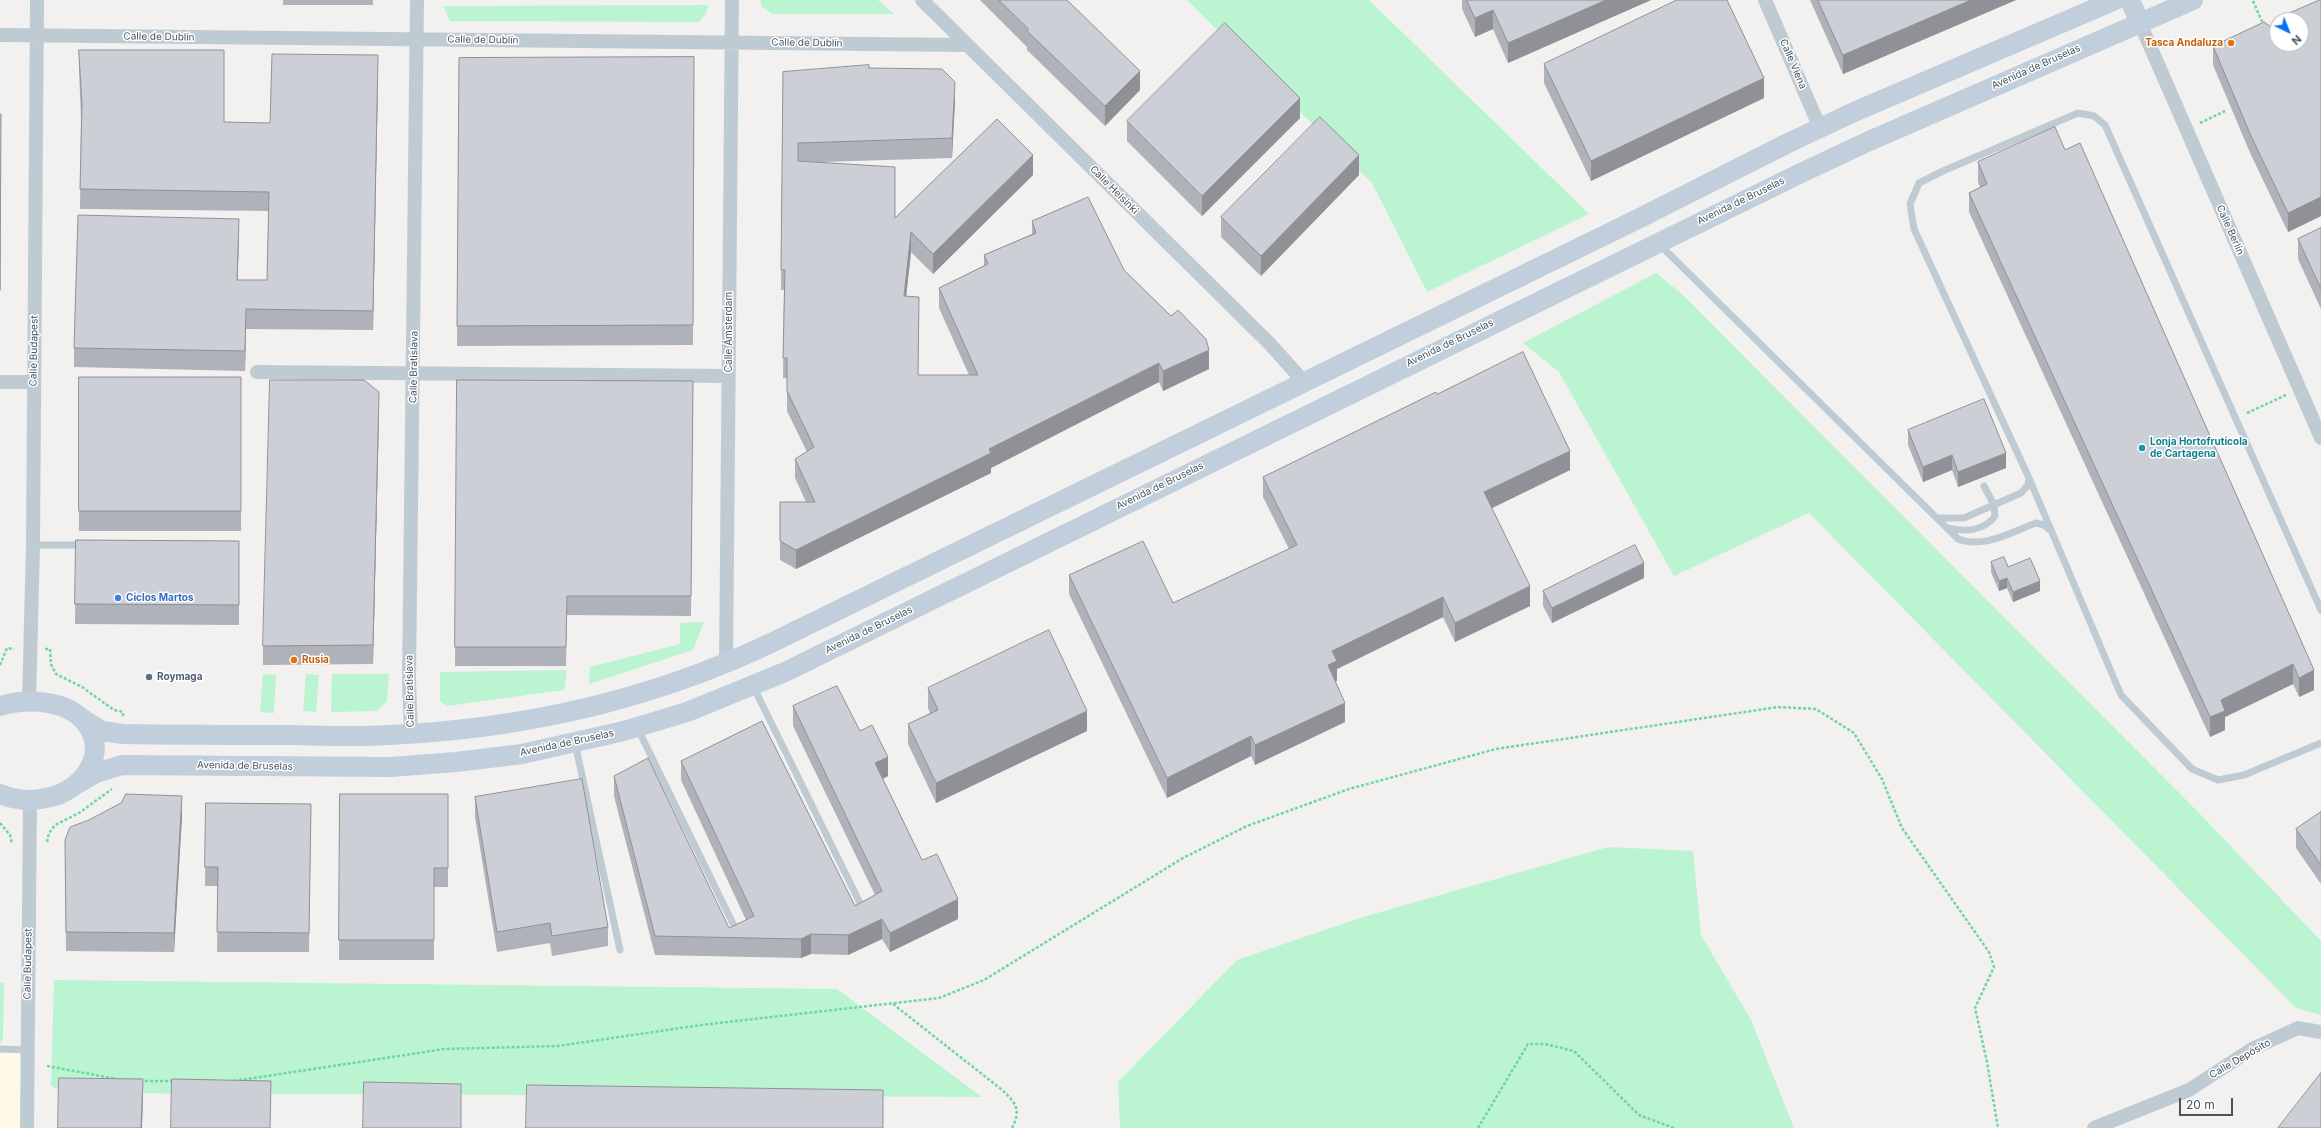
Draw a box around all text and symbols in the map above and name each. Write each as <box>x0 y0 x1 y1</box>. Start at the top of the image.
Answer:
north arrow <box>2269 12 2309 52</box>
street label: Calle de Dublín <box>123 30 195 44</box>
text: N <box>2289 32 2304 48</box>
street label: Calle de Dublín <box>447 33 519 47</box>
street label: Calle de Dublín <box>771 36 843 50</box>
street label: Calle Viena <box>1777 37 1809 91</box>
place label: Tasca Andaluza <box>2145 37 2223 49</box>
marker: Tasca Andaluza <box>2226 38 2236 48</box>
street label: Avenida de Bruselas <box>1990 42 2082 92</box>
street label: Calle Helsinki <box>1087 163 1141 217</box>
street label: Avenida de Bruselas <box>1695 175 1787 227</box>
street label: Calle Berlín <box>2214 203 2246 257</box>
street label: Calle Ámsterdam <box>723 292 735 372</box>
street label: Calle Budapest <box>27 315 41 387</box>
street label: Avenida de Bruselas <box>1404 317 1496 369</box>
street label: Calle Bratislava <box>407 331 421 403</box>
place label: Lonja Hortofrutícola de Cartagena <box>2150 436 2248 460</box>
marker: Lonja Hortofrutícola de Cartagena <box>2137 443 2147 453</box>
street label: Avenida de Bruselas <box>1114 460 1206 512</box>
place label: Ciclos Martos <box>126 592 193 604</box>
marker: Ciclos Martos <box>113 593 123 603</box>
street label: Avenida de Bruselas <box>823 604 915 656</box>
place label: Rusia <box>302 654 329 666</box>
marker: Rusia <box>289 655 299 665</box>
street label: Calle Bratislava <box>403 655 417 727</box>
place label: Roymaga <box>157 671 202 683</box>
marker: Roymaga <box>144 672 154 682</box>
street label: Avenida de Bruselas <box>519 727 615 759</box>
street label: Avenida de Bruselas <box>197 759 293 773</box>
street label: Calle Budapest <box>21 928 35 1000</box>
street label: Calle Depósito <box>2207 1037 2273 1081</box>
scale bar <box>2181 1090 2235 1116</box>
text: 20 m <box>2186 1097 2215 1112</box>

